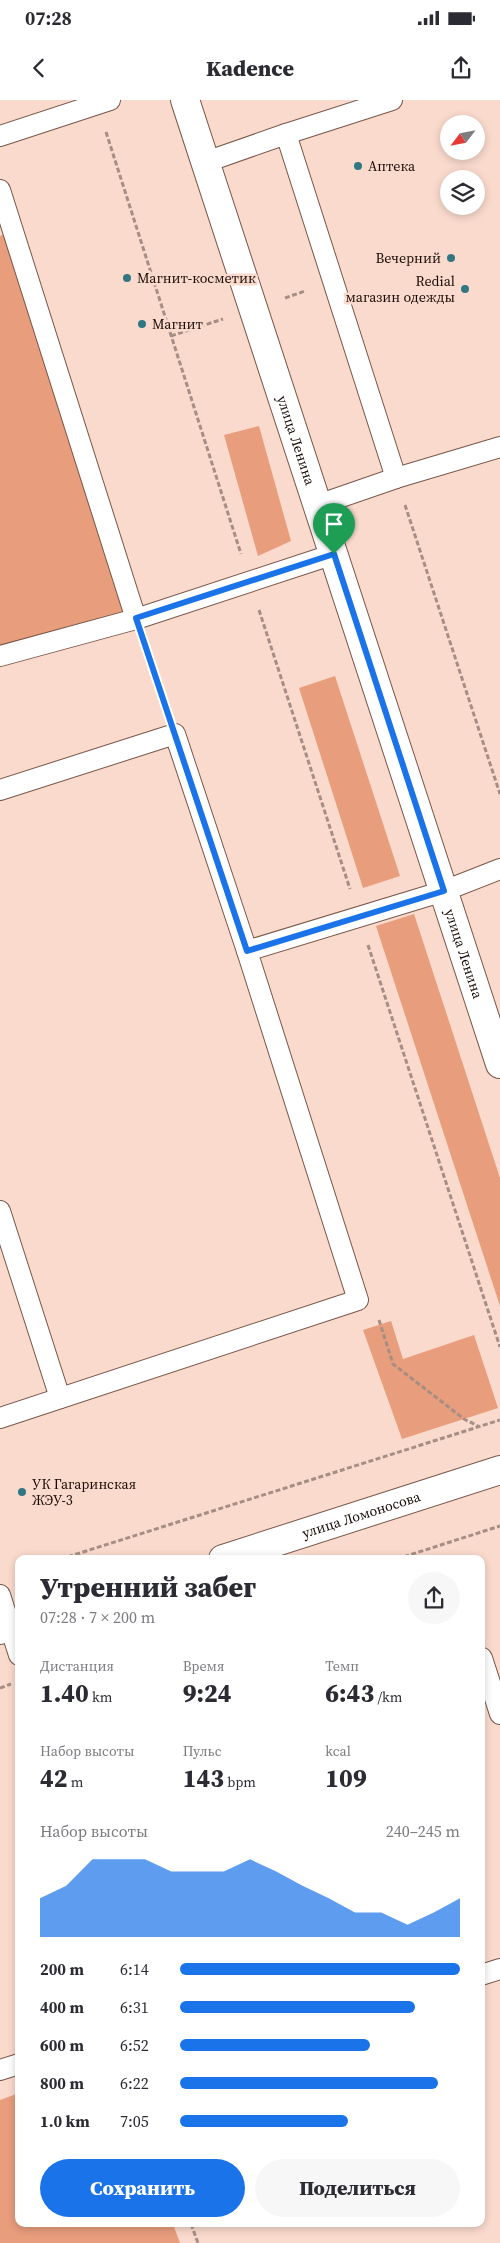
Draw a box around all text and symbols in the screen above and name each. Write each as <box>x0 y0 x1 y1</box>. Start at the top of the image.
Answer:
text: 07:28 <box>25 5 72 31</box>
text: Kadence <box>206 53 294 83</box>
icon: back <box>25 54 53 82</box>
icon: share <box>447 54 475 82</box>
north arrow <box>440 115 485 160</box>
map controls <box>440 115 485 215</box>
place label: Аптека <box>368 156 416 176</box>
marker: Аптека <box>352 160 364 172</box>
button: layers <box>440 170 485 215</box>
place label: Вечерний <box>375 248 441 268</box>
marker: Вечерний <box>445 252 457 264</box>
place label: Магнит-косметик <box>137 268 256 288</box>
place label: Redial магазин одежды <box>345 271 455 307</box>
marker: Магнит-косметик <box>121 272 133 284</box>
marker: Redial магазин одежды <box>459 283 471 295</box>
place label: Магнит <box>152 314 203 334</box>
marker: Магнит <box>136 318 148 330</box>
street label: улица Ленина <box>272 393 320 489</box>
pin <box>313 503 355 554</box>
icon: arrive <box>320 510 348 538</box>
street label: улица Ленина <box>440 906 488 1002</box>
place label: УК Гагаринская ЖЭУ-3 <box>32 1474 136 1510</box>
marker: УК Гагаринская ЖЭУ-3 <box>16 1486 28 1498</box>
street label: улица Ломоносова <box>299 1486 424 1543</box>
text: Утренний забег <box>40 1568 256 1606</box>
button: share <box>408 1572 460 1624</box>
text: 07:28 · 7 × 200 m <box>40 1606 155 1628</box>
text: Дистанция <box>40 1656 114 1676</box>
text: Время <box>183 1656 224 1676</box>
text: Темп <box>325 1656 359 1676</box>
text: 1.40 <box>40 1676 89 1710</box>
text: 9:24 <box>183 1676 231 1710</box>
text: 6:43 <box>325 1676 374 1710</box>
text: km <box>89 1687 112 1707</box>
text: /km <box>374 1687 402 1707</box>
text: Набор высоты <box>40 1741 134 1761</box>
text: Пульс <box>183 1741 222 1761</box>
text: kcal <box>325 1741 351 1761</box>
text: 42 <box>40 1761 68 1795</box>
text: 143 <box>183 1761 224 1795</box>
text: 109 <box>325 1761 367 1795</box>
text: m <box>68 1772 83 1792</box>
text: bpm <box>224 1772 256 1792</box>
text: Набор высоты <box>40 1820 148 1842</box>
text: 240–245 m <box>386 1820 460 1842</box>
text: 200 m <box>40 1958 84 1980</box>
text: 6:14 <box>120 1958 149 1980</box>
text: 400 m <box>40 1996 84 2018</box>
text: 6:31 <box>120 1996 149 2018</box>
text: 600 m <box>40 2034 84 2056</box>
text: 6:52 <box>120 2034 149 2056</box>
text: 800 m <box>40 2072 84 2094</box>
text: 6:22 <box>120 2072 149 2094</box>
text: 1.0 km <box>40 2110 90 2132</box>
text: 7:05 <box>120 2110 149 2132</box>
button: Сохранить <box>40 2159 245 2217</box>
button: Поделиться <box>255 2159 460 2217</box>

